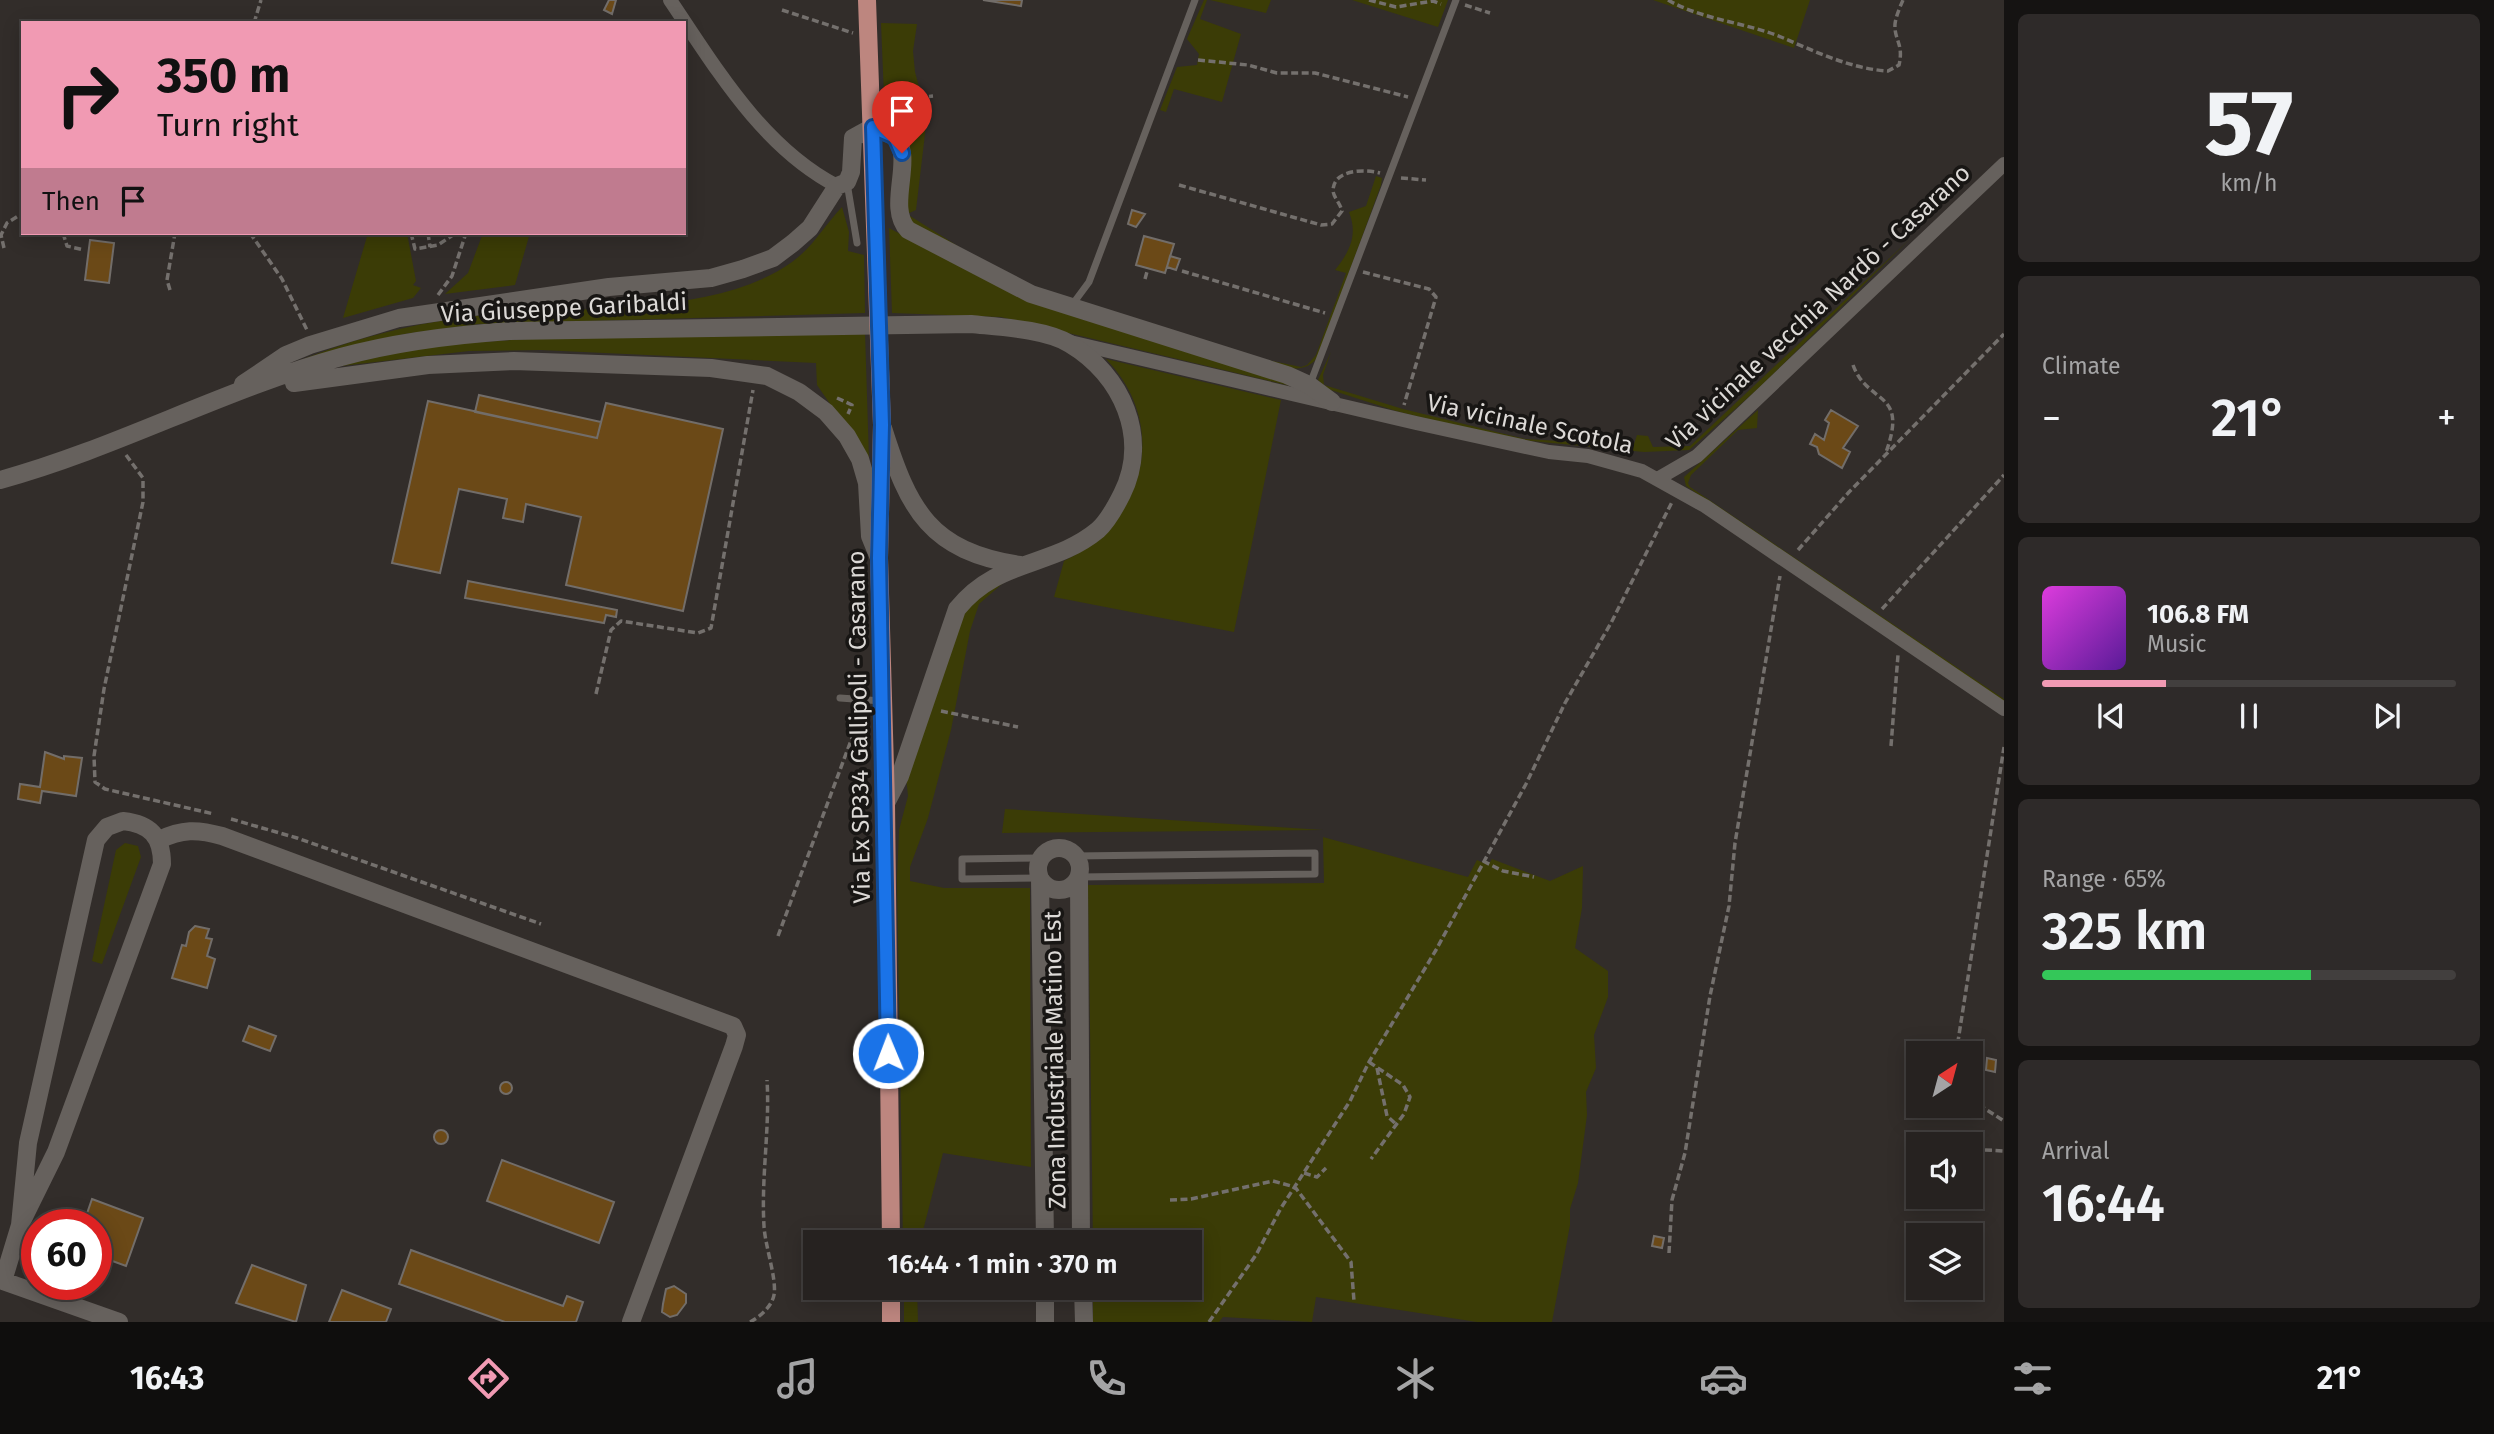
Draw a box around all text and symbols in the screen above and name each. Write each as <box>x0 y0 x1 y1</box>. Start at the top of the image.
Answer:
text: 350 m <box>157 46 290 105</box>
icon: right <box>42 49 133 140</box>
text: 57 <box>2205 69 2293 178</box>
pin <box>872 81 932 153</box>
icon: arrive <box>883 92 921 130</box>
text: Turn right <box>157 106 299 144</box>
street label: Via vicinale vecchia Nardò - Casarano <box>1660 159 1976 455</box>
text: km/h <box>2221 169 2277 197</box>
icon: arrive <box>114 182 152 220</box>
text: Then <box>42 186 100 217</box>
street label: Via Giuseppe Garibaldi <box>440 288 688 328</box>
text: Climate <box>2042 352 2121 380</box>
text: 21° <box>2211 387 2287 450</box>
street label: Via vicinale Scotola <box>1424 388 1636 460</box>
text: − <box>2042 395 2061 441</box>
text: + <box>2437 395 2456 441</box>
street label: Via Ex SP334 Gallipoli - Casarano <box>842 550 876 904</box>
text: 106.8 FM <box>2147 599 2249 630</box>
text: Music <box>2147 630 2207 658</box>
icon: previous <box>2092 697 2130 735</box>
icon: pause <box>2230 697 2268 735</box>
icon: next <box>2368 697 2406 735</box>
text: Range · 65% <box>2042 865 2166 893</box>
text: 325 km <box>2042 900 2207 963</box>
street label: Zona Industriale Matino Est <box>1038 910 1072 1209</box>
position arrow <box>851 1016 925 1090</box>
north arrow <box>1906 1041 1983 1118</box>
map controls <box>1906 1041 1983 1300</box>
button: sound <box>1906 1132 1983 1209</box>
text: Arrival <box>2042 1137 2109 1165</box>
text: 16:44 <box>2042 1172 2165 1235</box>
speed limit sign: 60 <box>21 1209 112 1300</box>
button: layers <box>1906 1223 1983 1300</box>
text: 16:44 · 1 min · 370 m <box>887 1249 1118 1280</box>
icon: directions <box>464 1354 513 1403</box>
icon: music <box>773 1354 822 1403</box>
icon: phone <box>1082 1354 1131 1403</box>
icon: climate <box>1391 1354 1440 1403</box>
icon: car <box>1699 1354 1748 1403</box>
icon: filters <box>2008 1354 2057 1403</box>
text: 16:43 <box>130 1359 205 1397</box>
text: 21° <box>2317 1359 2364 1397</box>

